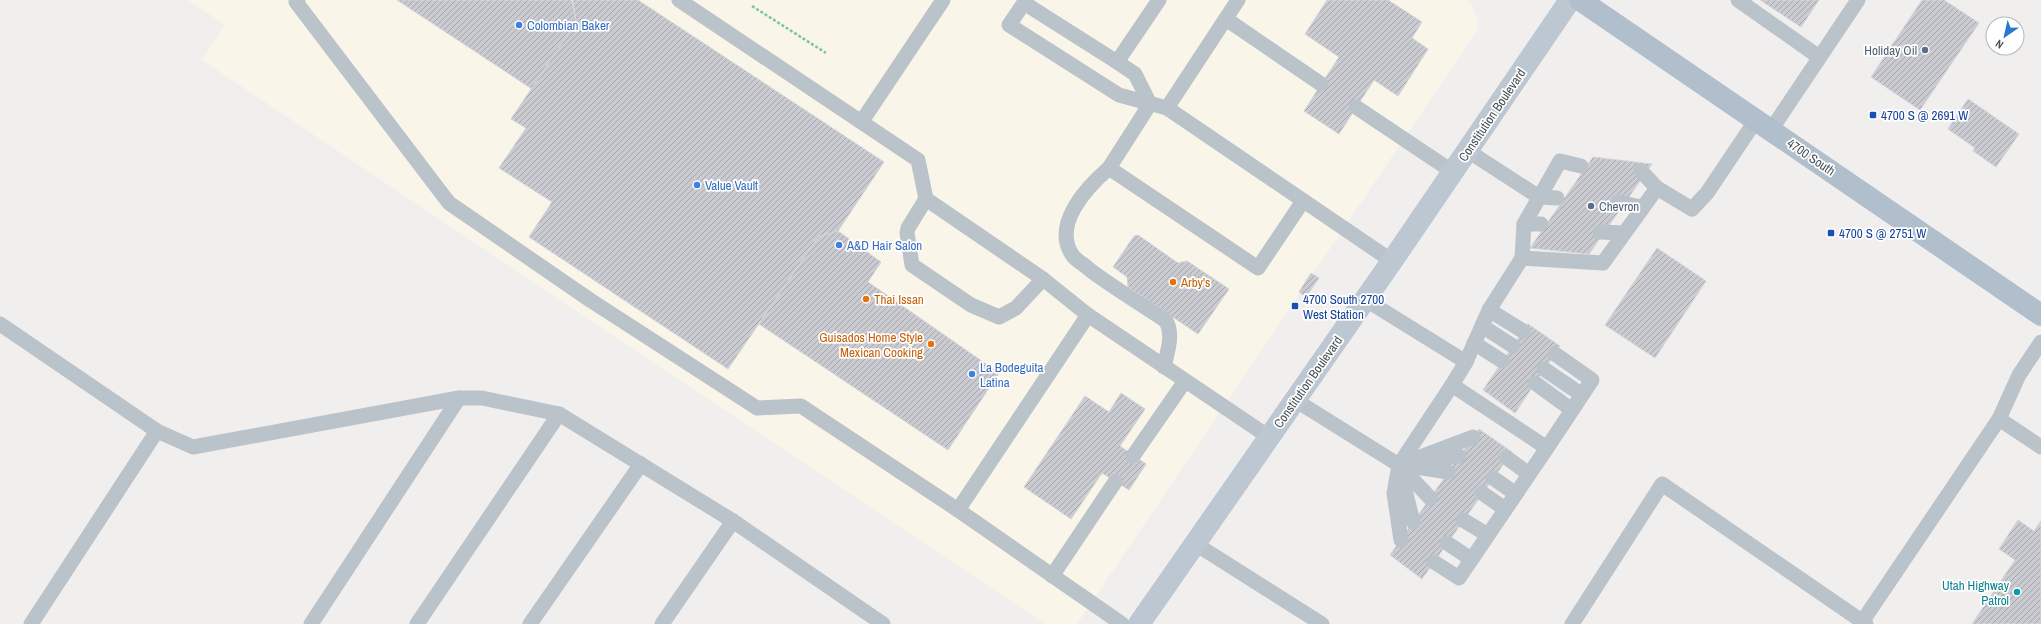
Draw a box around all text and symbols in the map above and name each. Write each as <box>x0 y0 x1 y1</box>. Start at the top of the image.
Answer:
north arrow <box>1985 16 2025 56</box>
place label: Colombian Baker <box>527 17 610 34</box>
marker: Colombian Baker <box>514 20 524 30</box>
text: N <box>1993 37 2006 52</box>
place label: Holiday Oil <box>1864 42 1917 59</box>
marker: Holiday Oil <box>1920 45 1930 55</box>
street label: Constitution Boulevard <box>1455 65 1529 165</box>
place label: 4700 S @ 2691 W <box>1881 107 1968 124</box>
marker: 4700 S @ 2691 W <box>1868 110 1878 120</box>
street label: 4700 South <box>1784 135 1838 179</box>
place label: Value Vault <box>705 177 758 194</box>
marker: Value Vault <box>692 180 702 190</box>
place label: Chevron <box>1599 198 1639 215</box>
marker: Chevron <box>1586 201 1596 211</box>
place label: 4700 S @ 2751 W <box>1839 225 1926 242</box>
marker: 4700 S @ 2751 W <box>1826 228 1836 238</box>
place label: A&D Hair Salon <box>846 237 922 254</box>
marker: A&D Hair Salon <box>834 240 844 250</box>
place label: Arby's <box>1180 274 1210 291</box>
marker: Arby's <box>1168 277 1178 287</box>
place label: Thai Issan <box>874 291 924 308</box>
place label: 4700 South 2700 West Station <box>1303 291 1384 323</box>
marker: Thai Issan <box>861 294 871 304</box>
marker: 4700 South 2700 West Station <box>1290 301 1300 311</box>
place label: Guisados Home Style Mexican Cooking <box>819 329 923 361</box>
street label: Constitution Boulevard <box>1270 333 1346 431</box>
marker: Guisados Home Style Mexican Cooking <box>926 339 936 349</box>
place label: La Bodeguita Latina <box>980 359 1043 391</box>
marker: La Bodeguita Latina <box>967 369 977 379</box>
place label: Utah Highway Patrol <box>1942 577 2010 609</box>
marker: Utah Highway Patrol <box>2012 587 2022 597</box>

